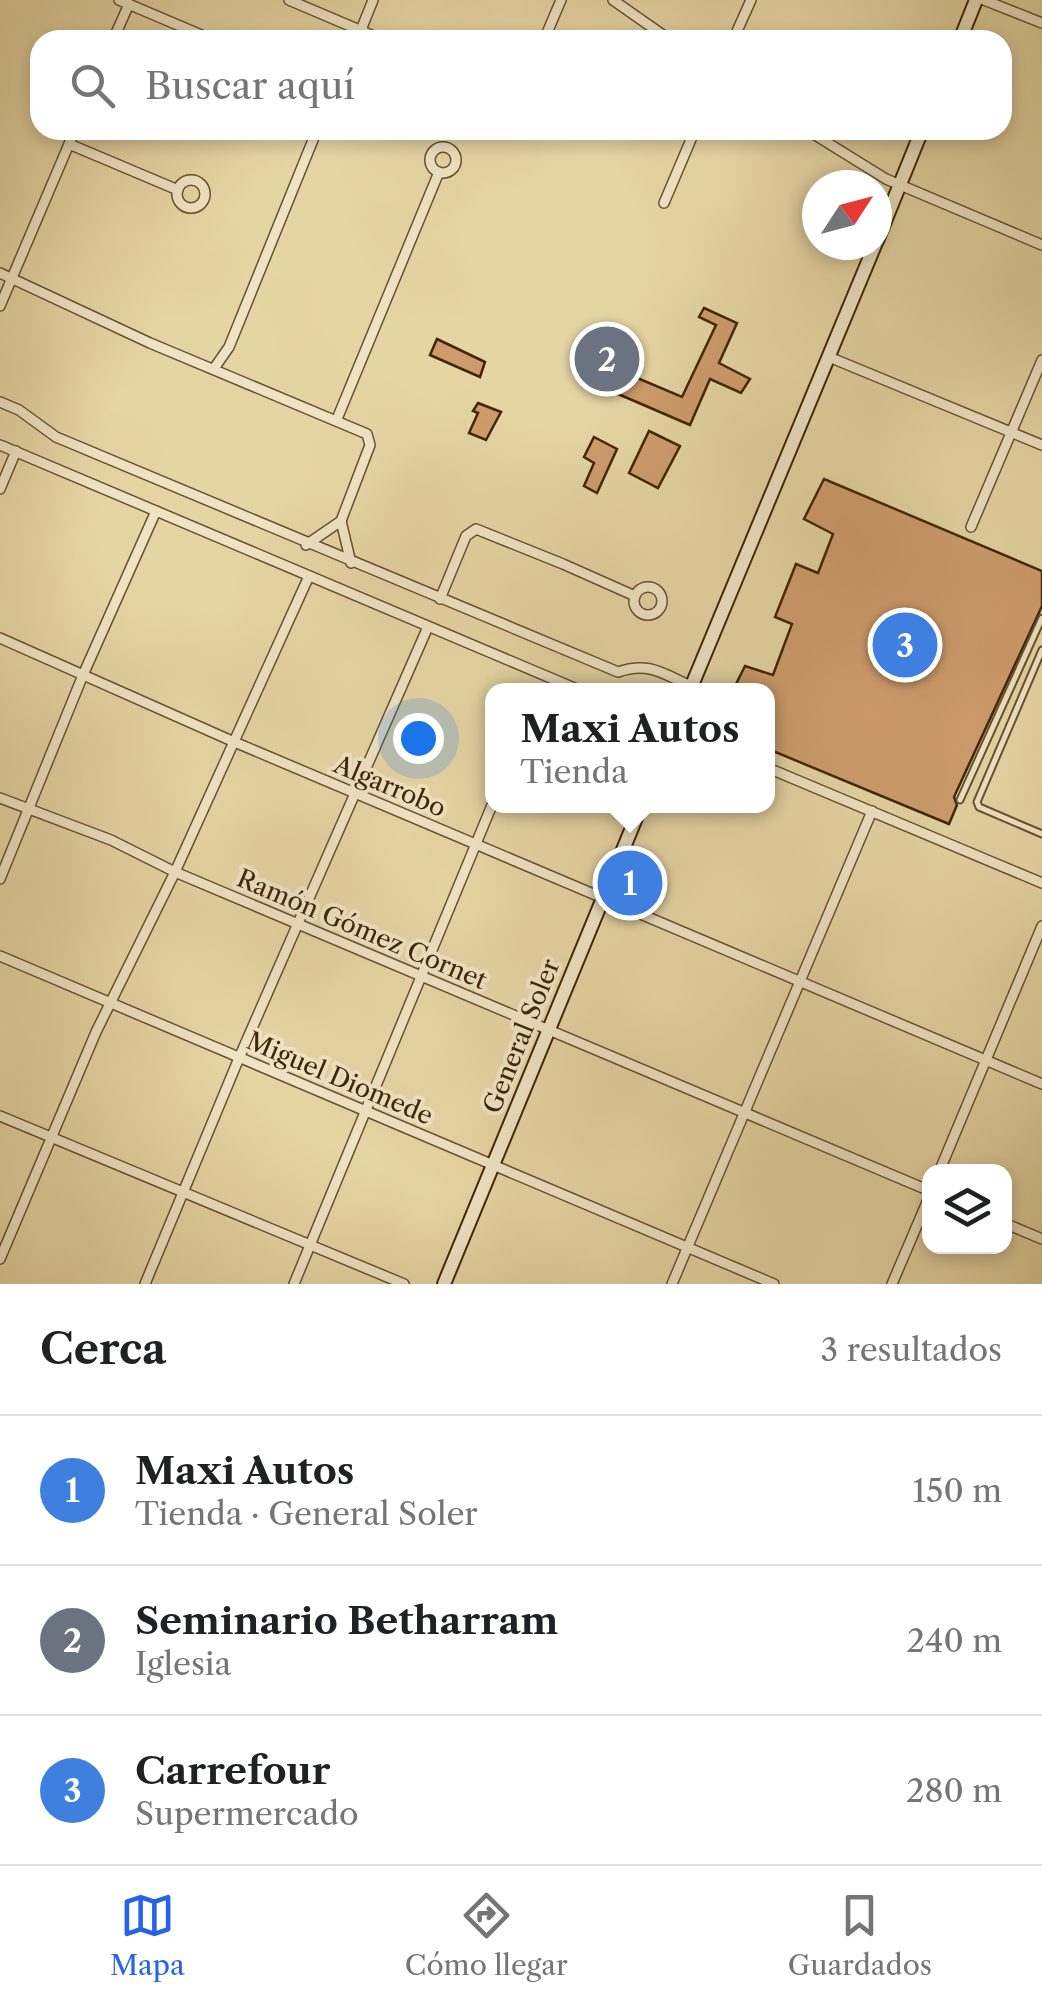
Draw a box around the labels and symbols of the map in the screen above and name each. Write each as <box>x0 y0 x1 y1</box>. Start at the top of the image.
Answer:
north arrow <box>802 170 892 260</box>
pin: 2 <box>574 322 640 396</box>
pin: 3 <box>872 608 938 682</box>
your location <box>393 713 444 764</box>
street label: Algarrobo <box>328 749 451 824</box>
pin: 1 <box>598 846 662 920</box>
street label: Ramón Gómez Cornet <box>232 863 491 996</box>
street label: General Soler <box>476 954 567 1118</box>
street label: Miguel Diomede <box>242 1025 438 1132</box>

